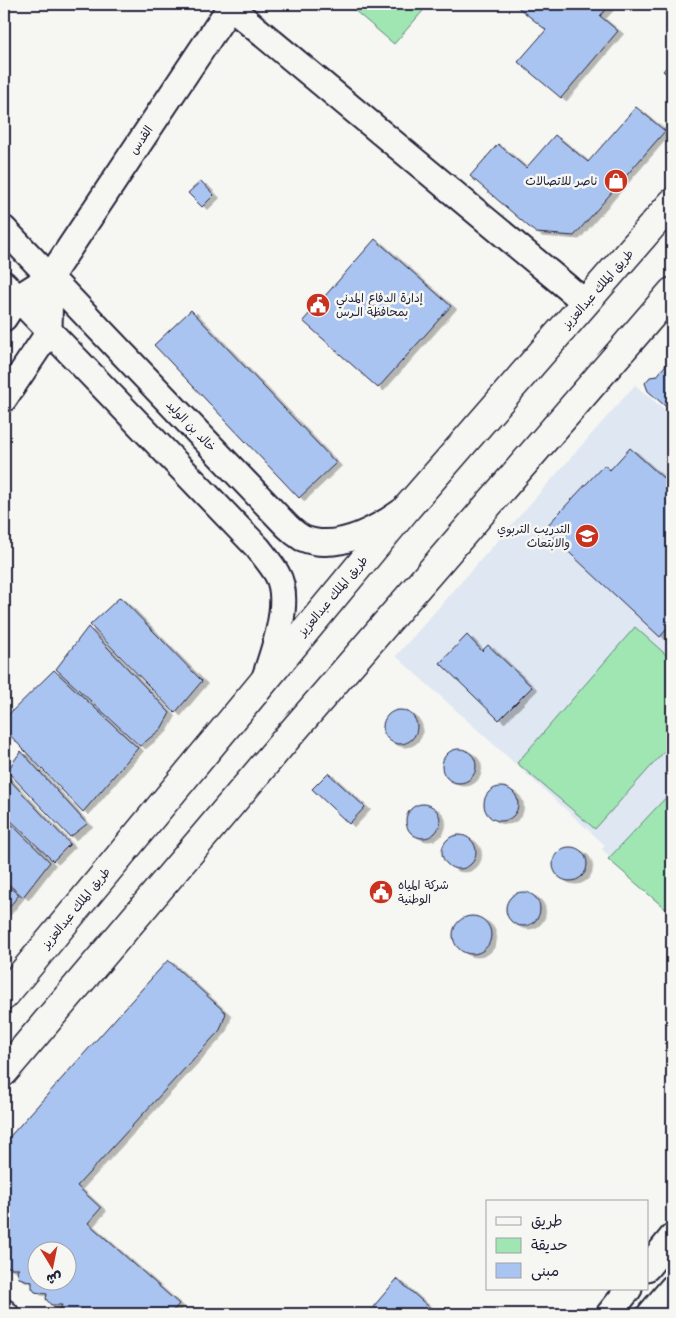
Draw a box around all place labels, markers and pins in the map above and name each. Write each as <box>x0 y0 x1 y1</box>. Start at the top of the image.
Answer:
shop icon: ناصر للاتصالات <box>603 168 629 194</box>
place label: ناصر للاتصالات <box>525 173 598 189</box>
place label: إدارة الدفاع المدني بمحافظة الـرس <box>336 290 423 320</box>
public building icon: إدارة الدفاع المدني بمحافظة الـرس <box>305 292 331 318</box>
place label: التدريب التربوي والابتعاث <box>497 521 570 551</box>
school or university icon: التدريب التربوي والابتعاث <box>574 523 600 549</box>
place label: شركة المياه الوطنية <box>398 877 449 907</box>
public building icon: شركة المياه الوطنية <box>368 879 394 905</box>

